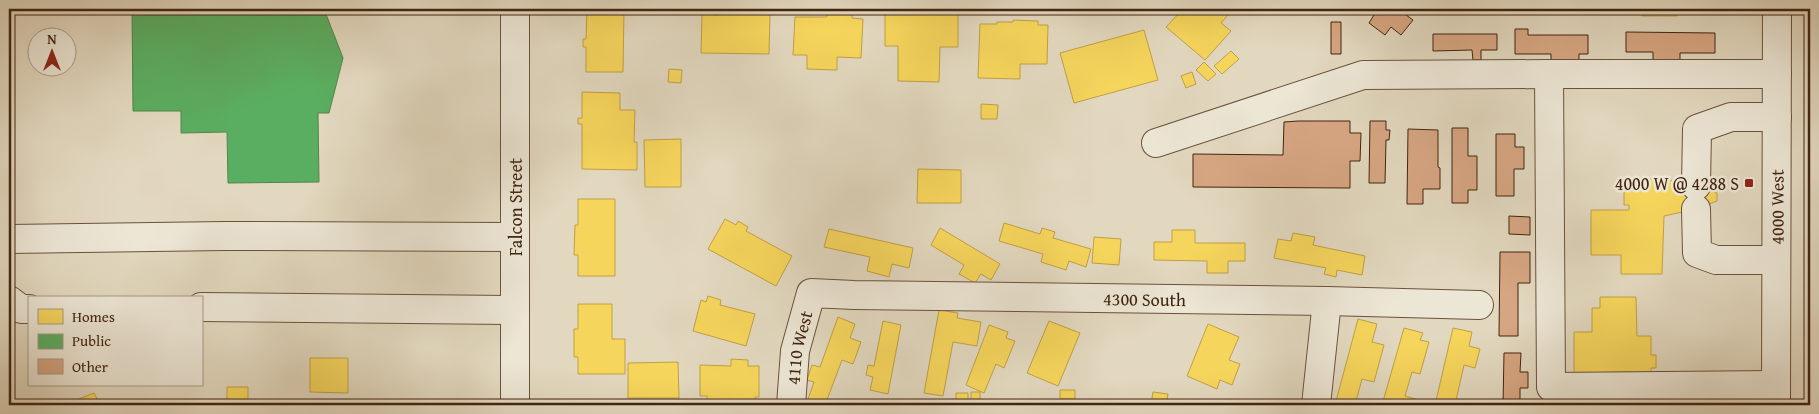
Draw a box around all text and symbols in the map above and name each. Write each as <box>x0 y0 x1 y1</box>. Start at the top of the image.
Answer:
north arrow <box>28 28 78 78</box>
text: N <box>47 29 57 49</box>
street label: Falcon Street <box>502 157 529 256</box>
street label: 4000 West <box>1763 169 1790 245</box>
place label: 4000 W @ 4288 S <box>1615 170 1739 197</box>
marker: 4000 W @ 4288 S <box>1743 177 1755 189</box>
street label: 4300 South <box>1103 285 1186 313</box>
legend <box>28 296 202 386</box>
text: Homes <box>72 306 115 327</box>
street label: 4110 West <box>779 307 819 386</box>
text: Public <box>72 330 111 351</box>
text: Other <box>72 356 108 377</box>

